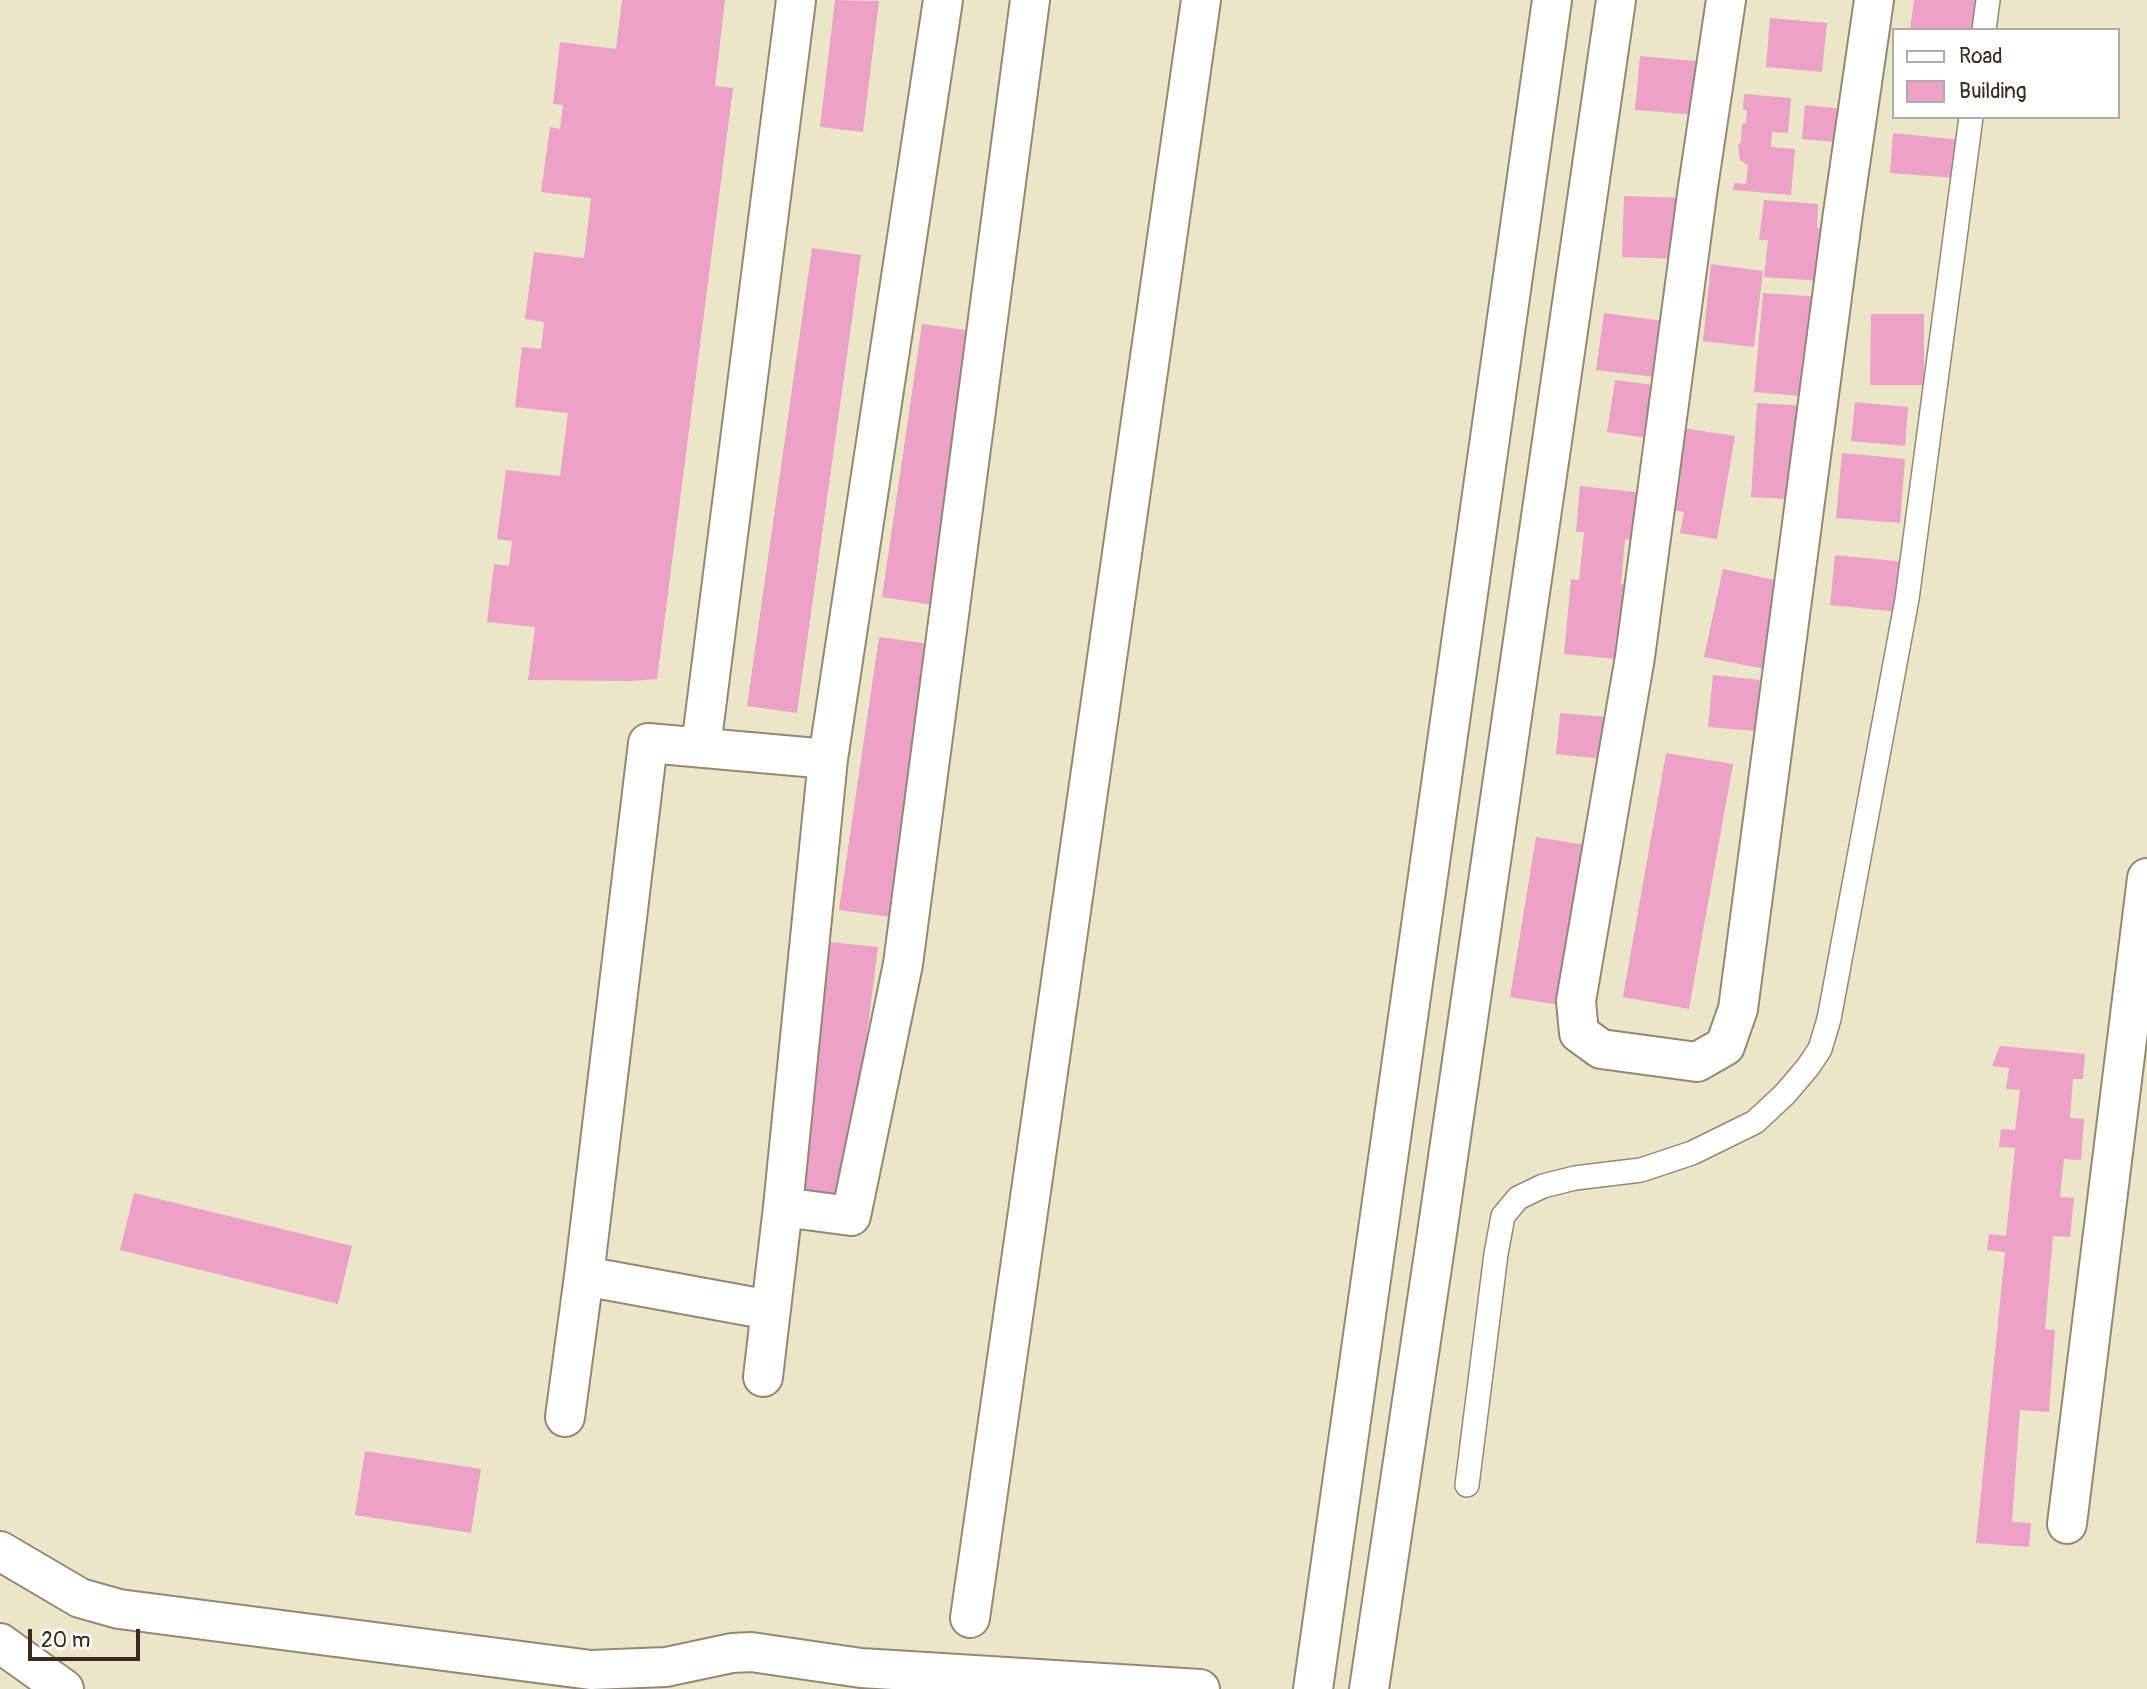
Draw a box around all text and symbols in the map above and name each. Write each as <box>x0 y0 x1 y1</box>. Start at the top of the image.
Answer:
legend <box>1892 28 2119 119</box>
text: Road <box>1959 43 2003 70</box>
text: Building <box>1959 78 2026 105</box>
scale bar <box>32 1616 144 1660</box>
text: 20 m <box>41 1627 90 1654</box>

